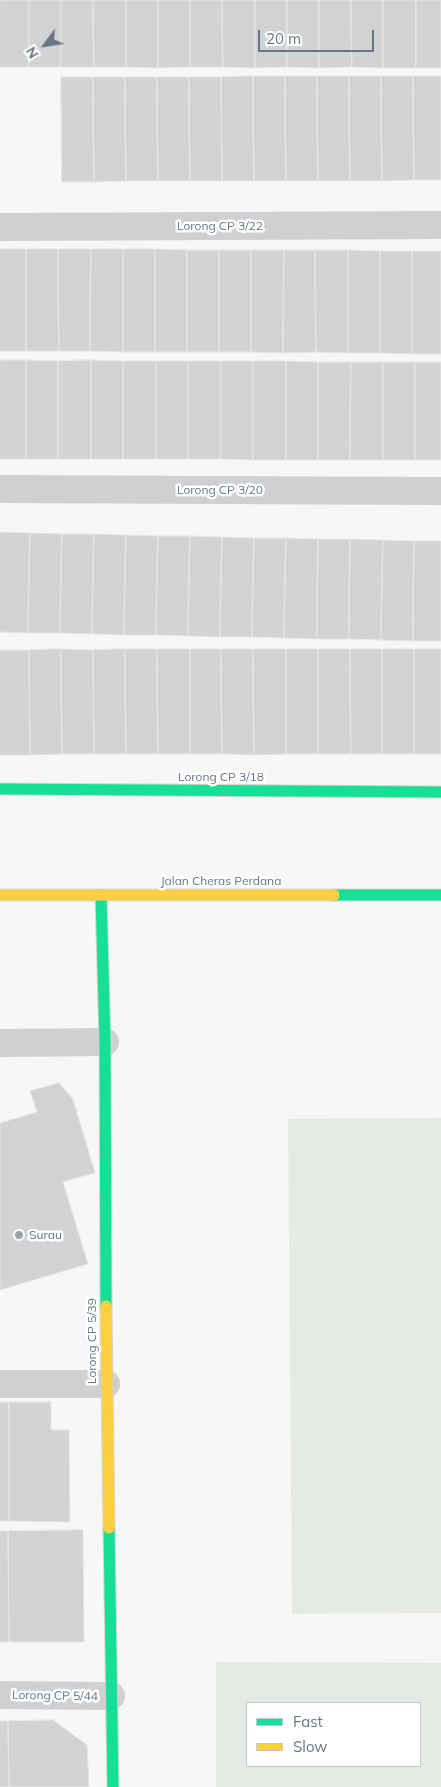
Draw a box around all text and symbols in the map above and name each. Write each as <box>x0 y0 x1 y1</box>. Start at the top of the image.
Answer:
north arrow <box>20 20 70 70</box>
scale bar <box>261 20 377 52</box>
text: 20 m <box>266 29 301 48</box>
text: N <box>22 44 43 62</box>
street label: Lorong CP 3/22 <box>177 219 263 233</box>
street label: Lorong CP 3/20 <box>177 483 263 497</box>
street label: Lorong CP 3/18 <box>178 770 264 784</box>
street label: Jalan Cheras Perdana <box>161 874 281 888</box>
place label: Surau <box>29 1228 62 1242</box>
marker: Surau <box>13 1229 25 1241</box>
street label: Lorong CP 5/39 <box>85 1298 99 1384</box>
street label: Lorong CP 5/44 <box>12 1688 98 1704</box>
legend <box>246 1702 421 1767</box>
text: Fast <box>293 1712 323 1731</box>
text: Slow <box>293 1737 327 1756</box>

